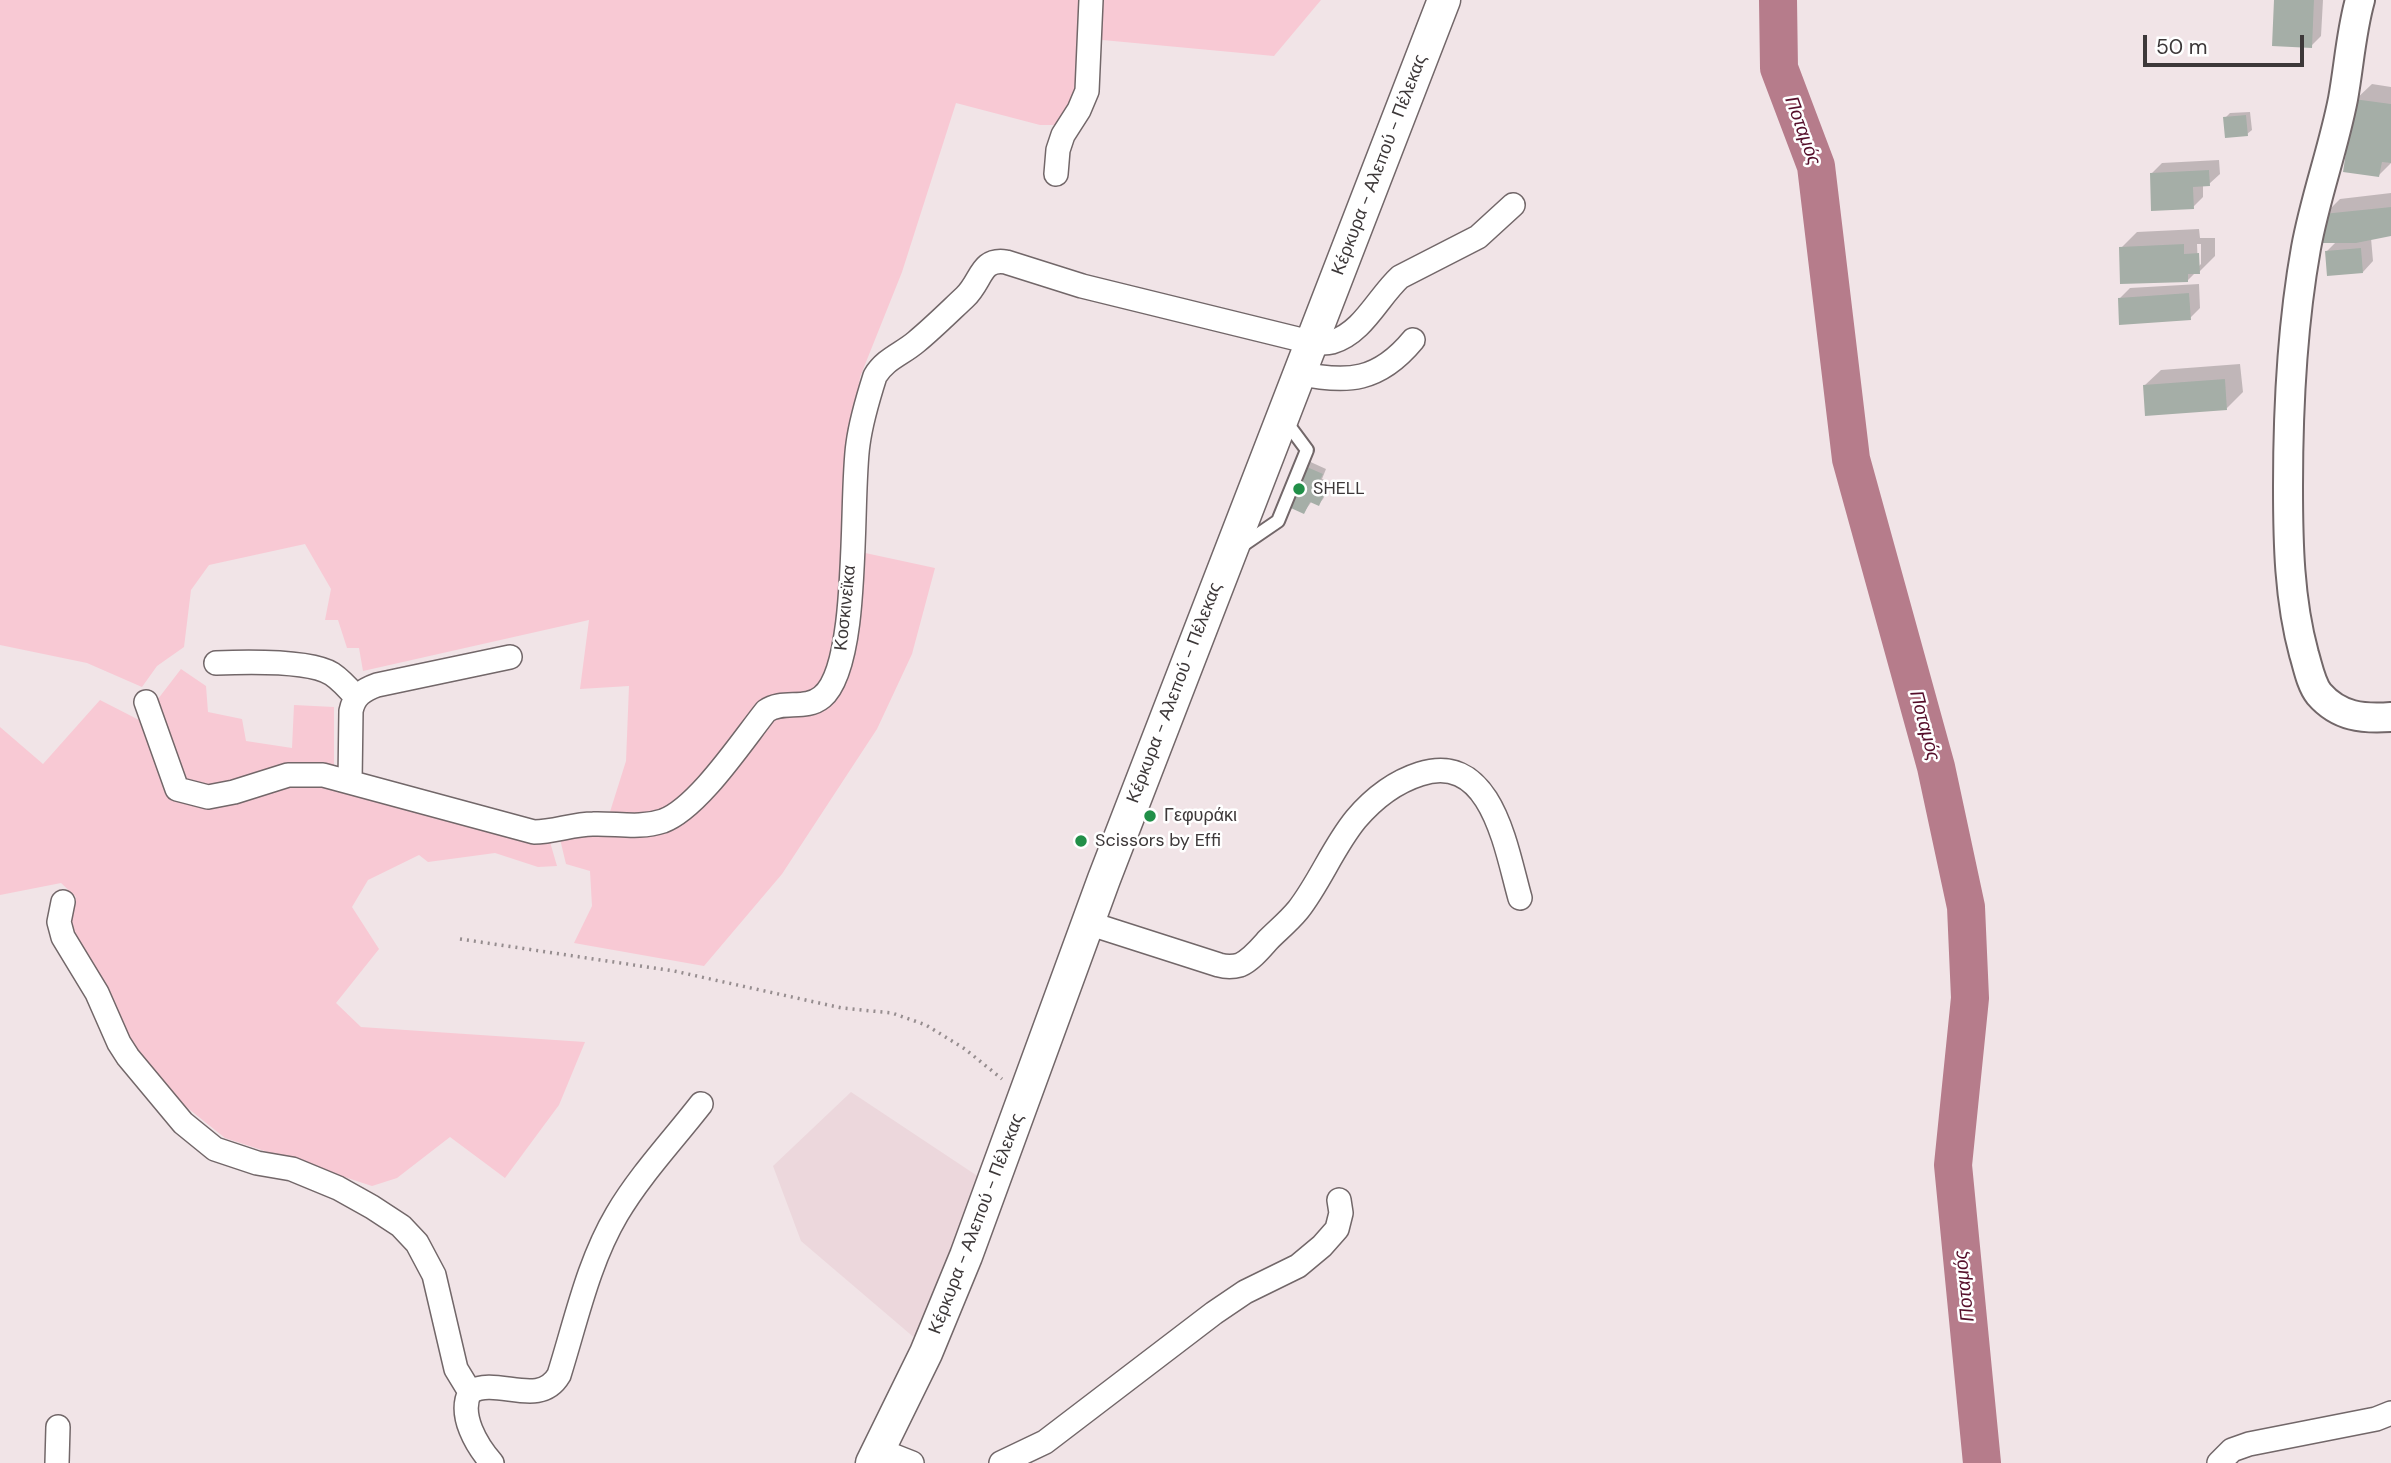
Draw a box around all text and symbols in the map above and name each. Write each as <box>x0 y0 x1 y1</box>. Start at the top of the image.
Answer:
scale bar <box>2146 21 2307 65</box>
text: 50 m <box>2156 33 2207 61</box>
street label: Κέρκυρα - Αλεπού - Πέλεκας <box>1328 52 1432 278</box>
water label: Ποταμός <box>1779 93 1825 169</box>
place label: SHELL <box>1313 478 1365 500</box>
marker: SHELL <box>1291 481 1307 497</box>
street label: Κοσκινεϊκα <box>831 564 861 652</box>
street label: Κέρκυρα - Αλεπού - Πέλεκας <box>1123 580 1227 806</box>
water label: Ποταμός <box>1904 688 1944 764</box>
place label: Γεφυράκι <box>1164 805 1237 827</box>
marker: Γεφυράκι <box>1142 808 1158 824</box>
place label: Scissors by Effi <box>1095 830 1221 852</box>
marker: Scissors by Effi <box>1073 833 1089 849</box>
street label: Κέρκυρα - Αλεπού - Πέλεκας <box>925 1111 1029 1337</box>
water label: Ποταμός <box>1950 1249 1980 1323</box>

